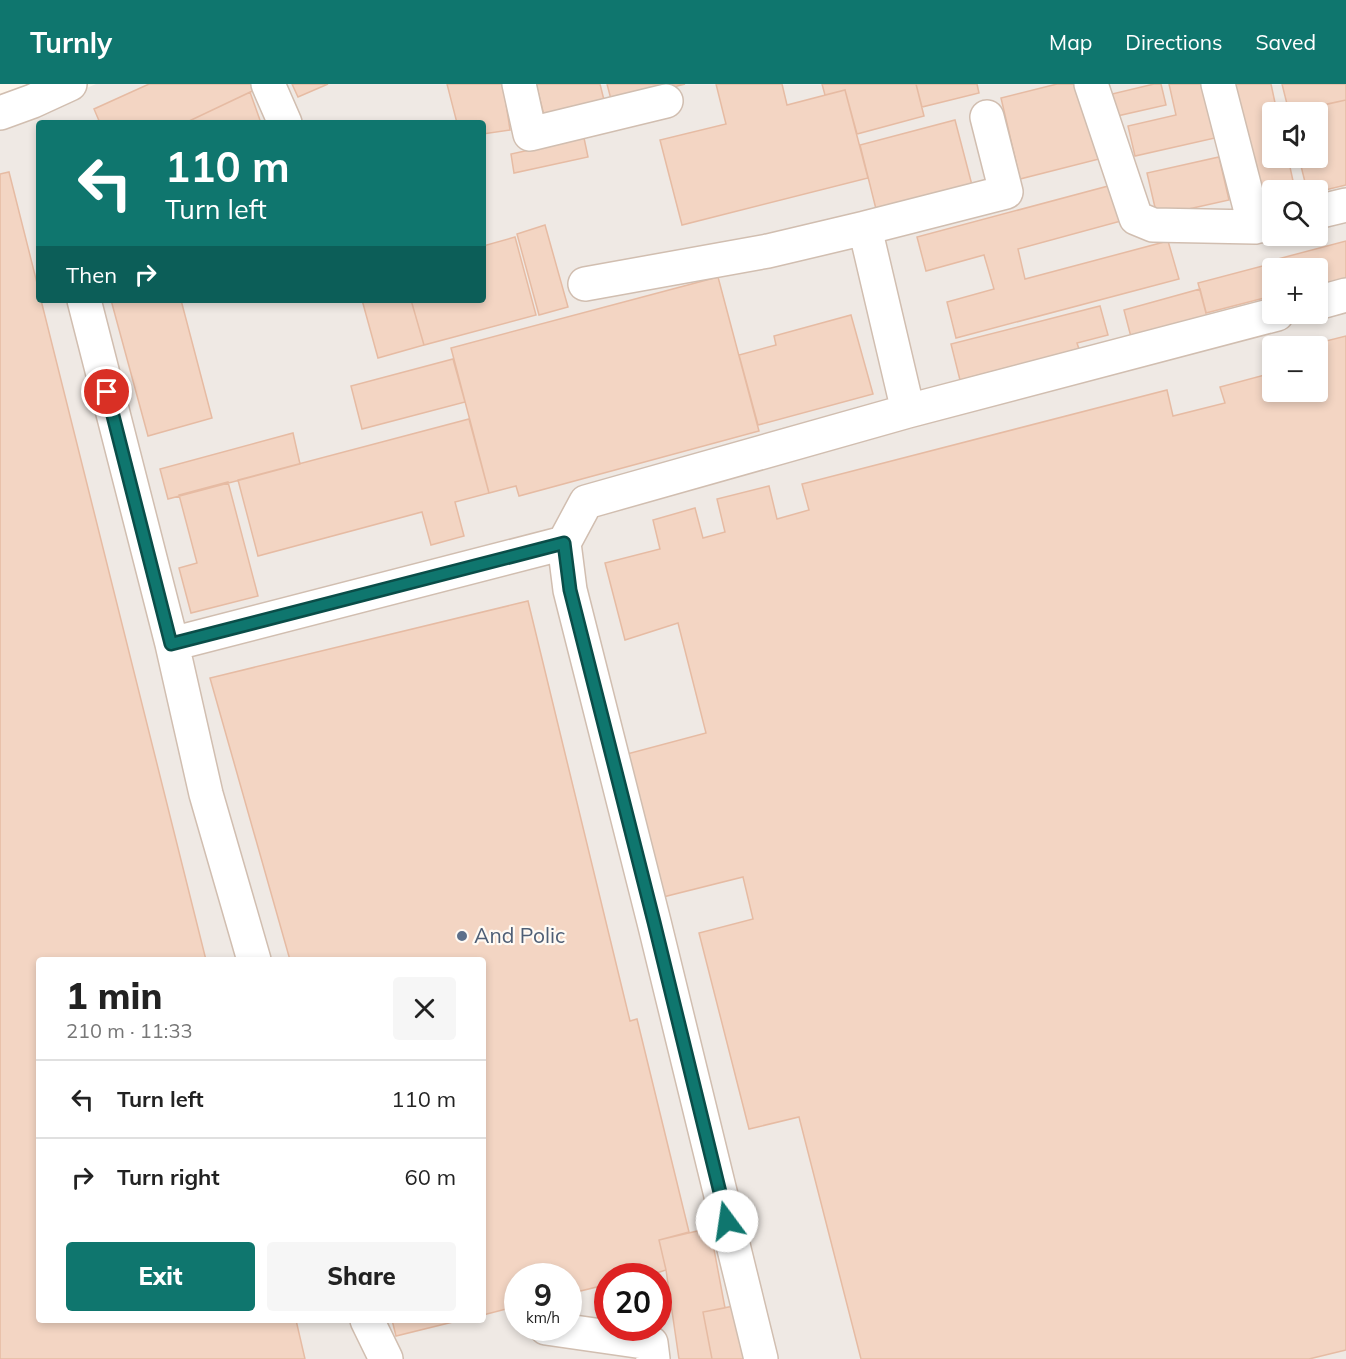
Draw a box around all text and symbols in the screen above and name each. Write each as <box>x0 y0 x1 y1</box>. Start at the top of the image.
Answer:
text: Turnly <box>30 25 112 60</box>
text: Map <box>1049 29 1092 55</box>
text: Directions <box>1125 29 1222 55</box>
text: Saved <box>1255 29 1316 55</box>
map controls <box>1262 102 1328 402</box>
button: sound <box>1262 102 1328 168</box>
text: 110 m <box>165 140 290 193</box>
icon: left <box>66 144 144 222</box>
button: search <box>1262 180 1328 246</box>
text: Turn left <box>165 192 267 226</box>
icon: right <box>129 258 162 291</box>
button: + <box>1262 258 1328 324</box>
text: Then <box>66 261 117 289</box>
button: − <box>1262 336 1328 402</box>
pin <box>81 366 132 417</box>
icon: arrive <box>90 375 123 408</box>
place label: And Polic <box>474 922 565 948</box>
marker: And Polic <box>455 929 469 943</box>
text: 1 min <box>66 973 162 1018</box>
button: close <box>393 977 456 1040</box>
text: 210 m · 11:33 <box>66 1018 192 1043</box>
icon: left <box>66 1083 99 1116</box>
text: Turn left <box>117 1085 204 1113</box>
text: 110 m <box>391 1085 456 1113</box>
icon: right <box>66 1161 99 1194</box>
text: Turn right <box>117 1163 220 1191</box>
text: 60 m <box>405 1163 456 1191</box>
position arrow <box>695 1189 759 1253</box>
button: Exit <box>66 1242 255 1311</box>
button: Share <box>267 1242 456 1311</box>
speed limit sign: 20 <box>594 1263 672 1341</box>
text: 9 <box>534 1276 552 1314</box>
text: km/h <box>526 1308 560 1327</box>

